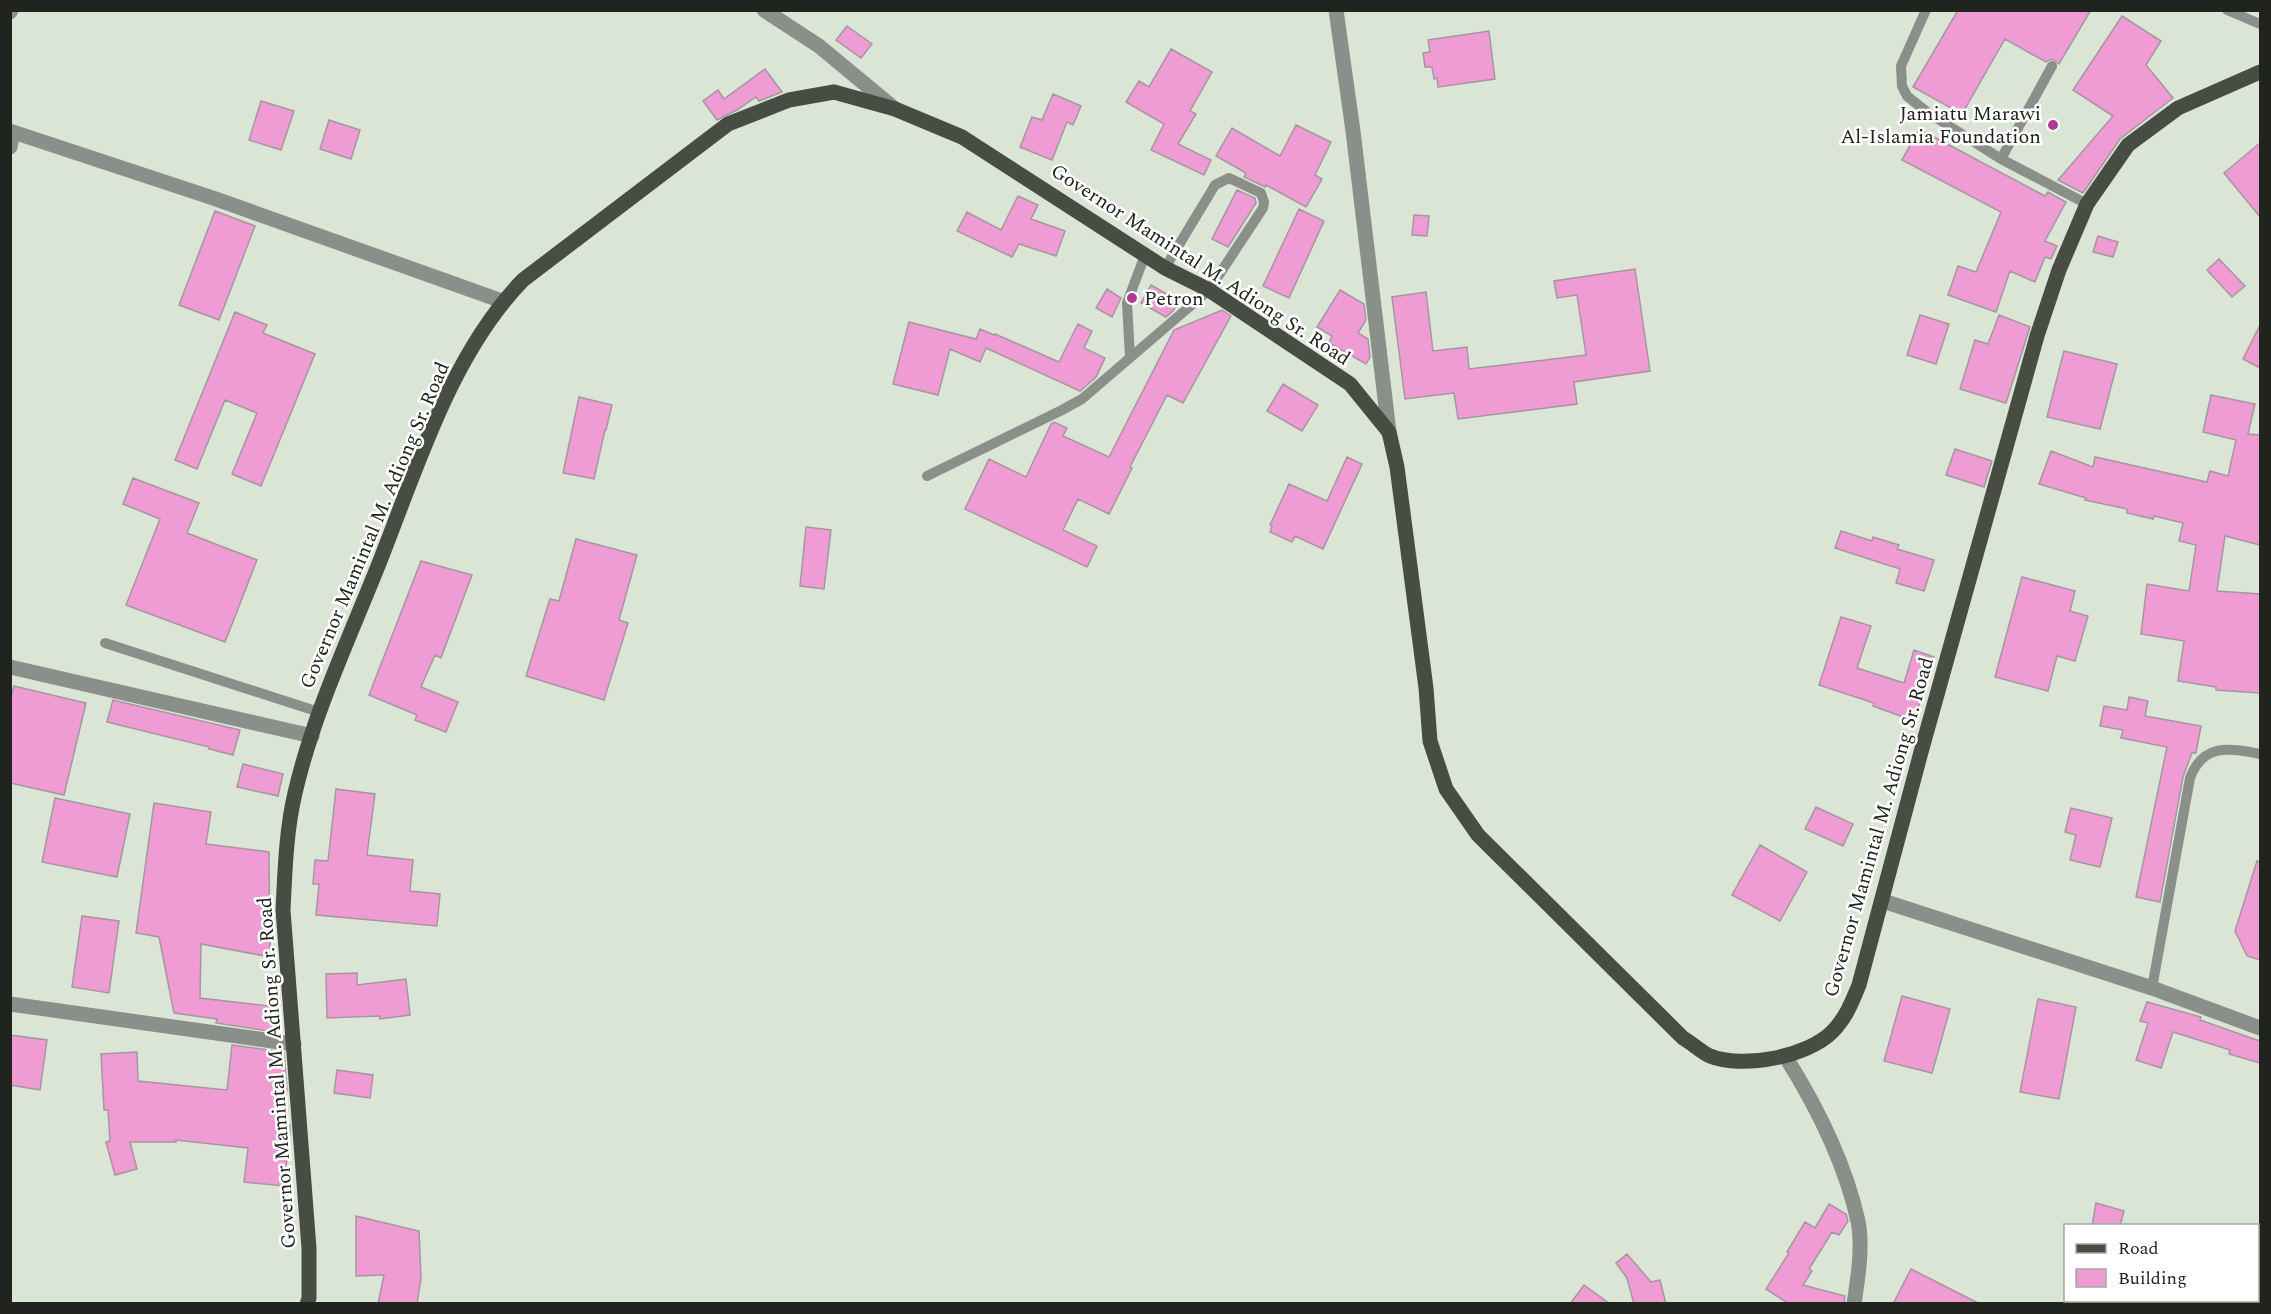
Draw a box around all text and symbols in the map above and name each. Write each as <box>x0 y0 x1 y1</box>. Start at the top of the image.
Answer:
place label: Jamiatu Marawi Al-Islamia Foundation <box>1841 99 2041 152</box>
marker: Jamiatu Marawi Al-Islamia Foundation <box>2046 118 2060 132</box>
street label: Governor Mamintal M. Adiong Sr. Road <box>1044 156 1356 373</box>
place label: Petron <box>1144 284 1204 314</box>
marker: Petron <box>1125 291 1139 305</box>
street label: Governor Mamintal M. Adiong Sr. Road <box>292 357 458 693</box>
street label: Governor Mamintal M. Adiong Sr. Road <box>1816 654 1942 1001</box>
street label: Governor Mamintal M. Adiong Sr. Road <box>250 896 304 1250</box>
legend <box>2064 1224 2259 1302</box>
text: Road <box>2118 1235 2159 1262</box>
text: Building <box>2118 1265 2187 1292</box>

